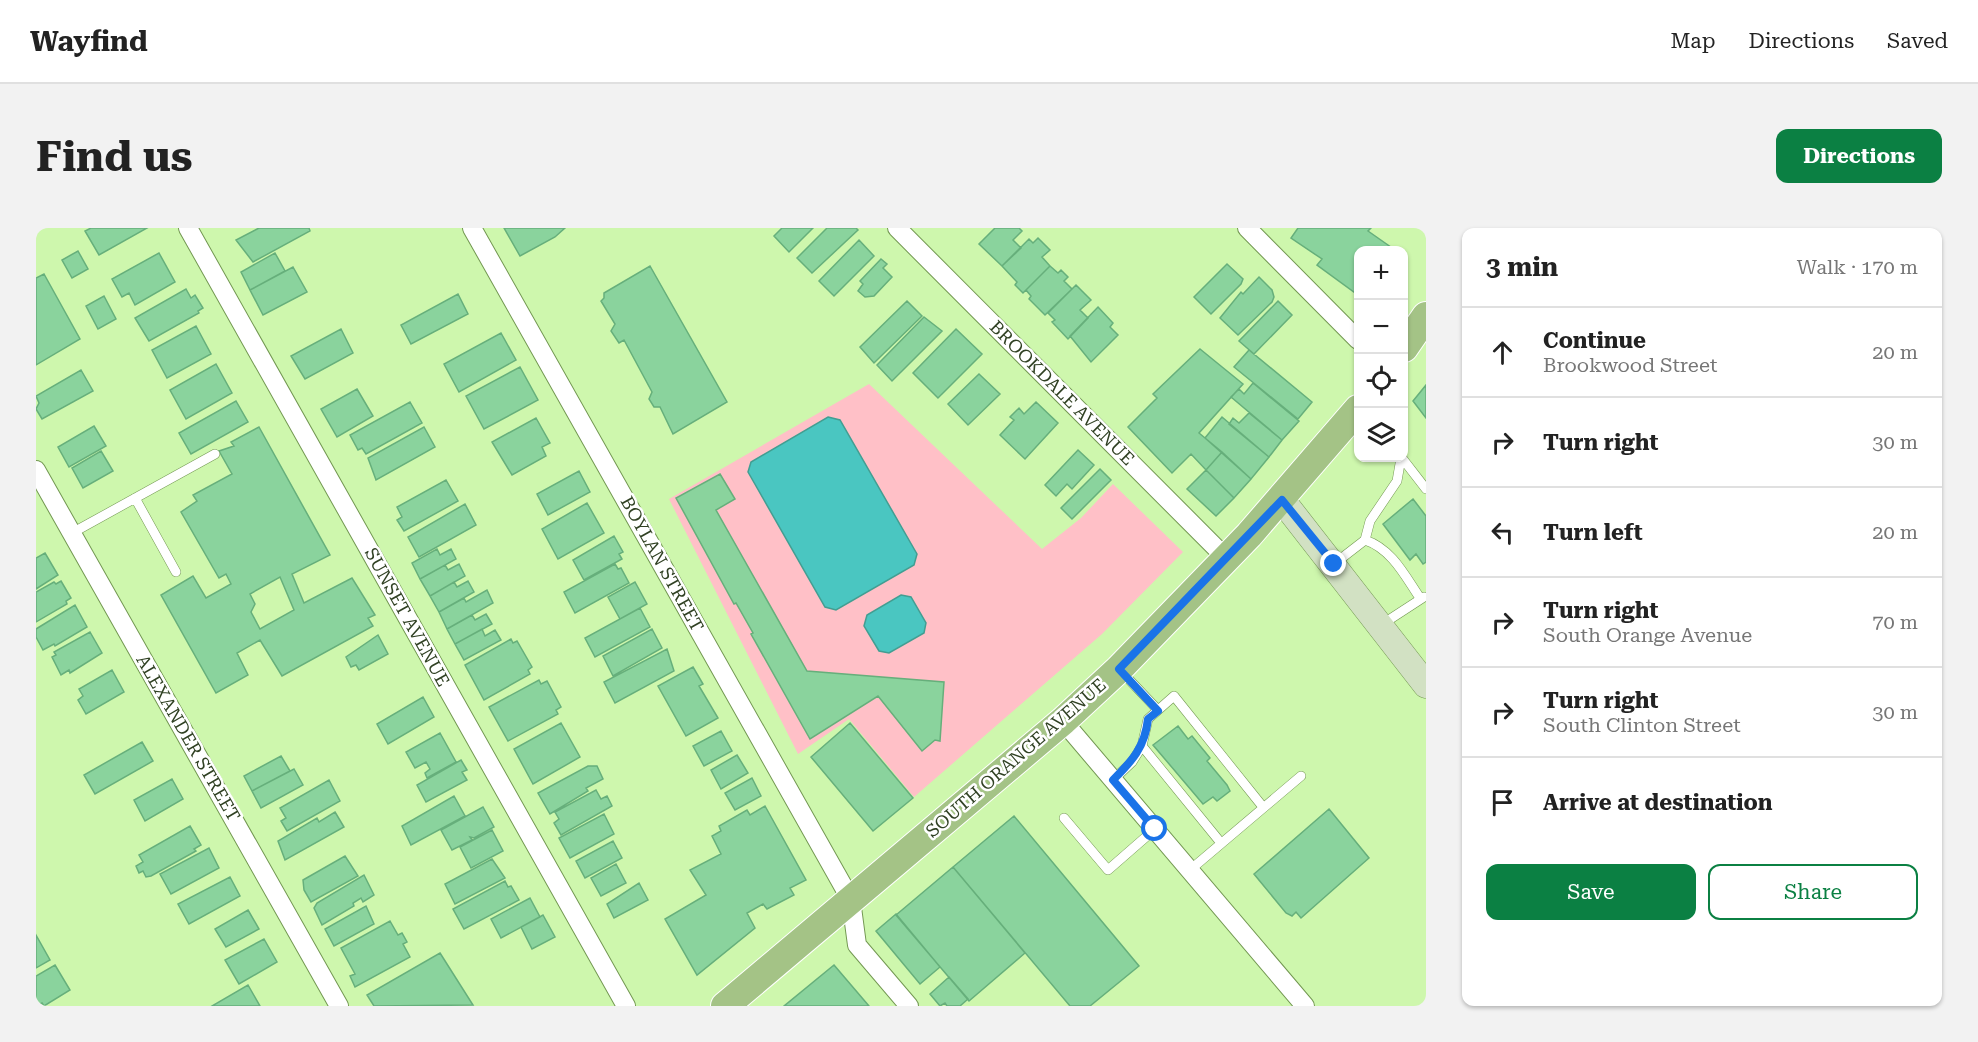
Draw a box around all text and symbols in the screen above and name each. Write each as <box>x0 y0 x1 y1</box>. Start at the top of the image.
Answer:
text: Wayfind <box>30 25 148 58</box>
text: Map <box>1671 29 1715 53</box>
text: Directions <box>1748 29 1854 53</box>
text: Saved <box>1887 29 1948 53</box>
button: Directions <box>1776 129 1942 183</box>
text: Find us <box>36 132 193 181</box>
map controls <box>1354 246 1408 462</box>
button: + <box>1354 246 1408 300</box>
text: 3 min <box>1486 252 1558 282</box>
text: Walk · 170 m <box>1797 255 1918 279</box>
button: − <box>1354 300 1408 354</box>
street label: BROOKDALE AVENUE <box>986 316 1139 469</box>
text: Continue <box>1543 328 1646 353</box>
icon: ahead <box>1486 336 1519 369</box>
text: 20 m <box>1872 340 1918 364</box>
text: Brookwood Street <box>1543 353 1717 377</box>
button: locate <box>1354 354 1408 408</box>
button: layers <box>1354 408 1408 462</box>
icon: right <box>1486 426 1519 459</box>
text: Turn right <box>1543 430 1658 455</box>
text: 30 m <box>1872 430 1918 454</box>
street label: BOYLAN STREET <box>617 493 708 635</box>
icon: left <box>1486 516 1519 549</box>
text: Turn left <box>1543 520 1643 545</box>
text: 20 m <box>1872 520 1918 544</box>
street label: SUNSET AVENUE <box>361 544 454 690</box>
route end <box>1320 550 1346 576</box>
text: Turn right <box>1543 598 1658 623</box>
icon: right <box>1486 606 1519 639</box>
text: 70 m <box>1872 610 1918 634</box>
text: South Orange Avenue <box>1543 623 1752 647</box>
street label: ALEXANDER STREET <box>132 651 245 825</box>
street label: SOUTH ORANGE AVENUE <box>921 674 1110 841</box>
text: Turn right <box>1543 688 1658 713</box>
icon: right <box>1486 696 1519 729</box>
text: 30 m <box>1872 700 1918 724</box>
text: South Clinton Street <box>1543 713 1741 737</box>
icon: arrive <box>1486 786 1519 819</box>
text: Arrive at destination <box>1543 790 1772 815</box>
route start <box>1141 815 1167 841</box>
button: Save <box>1486 864 1696 920</box>
button: Share <box>1708 864 1918 920</box>

